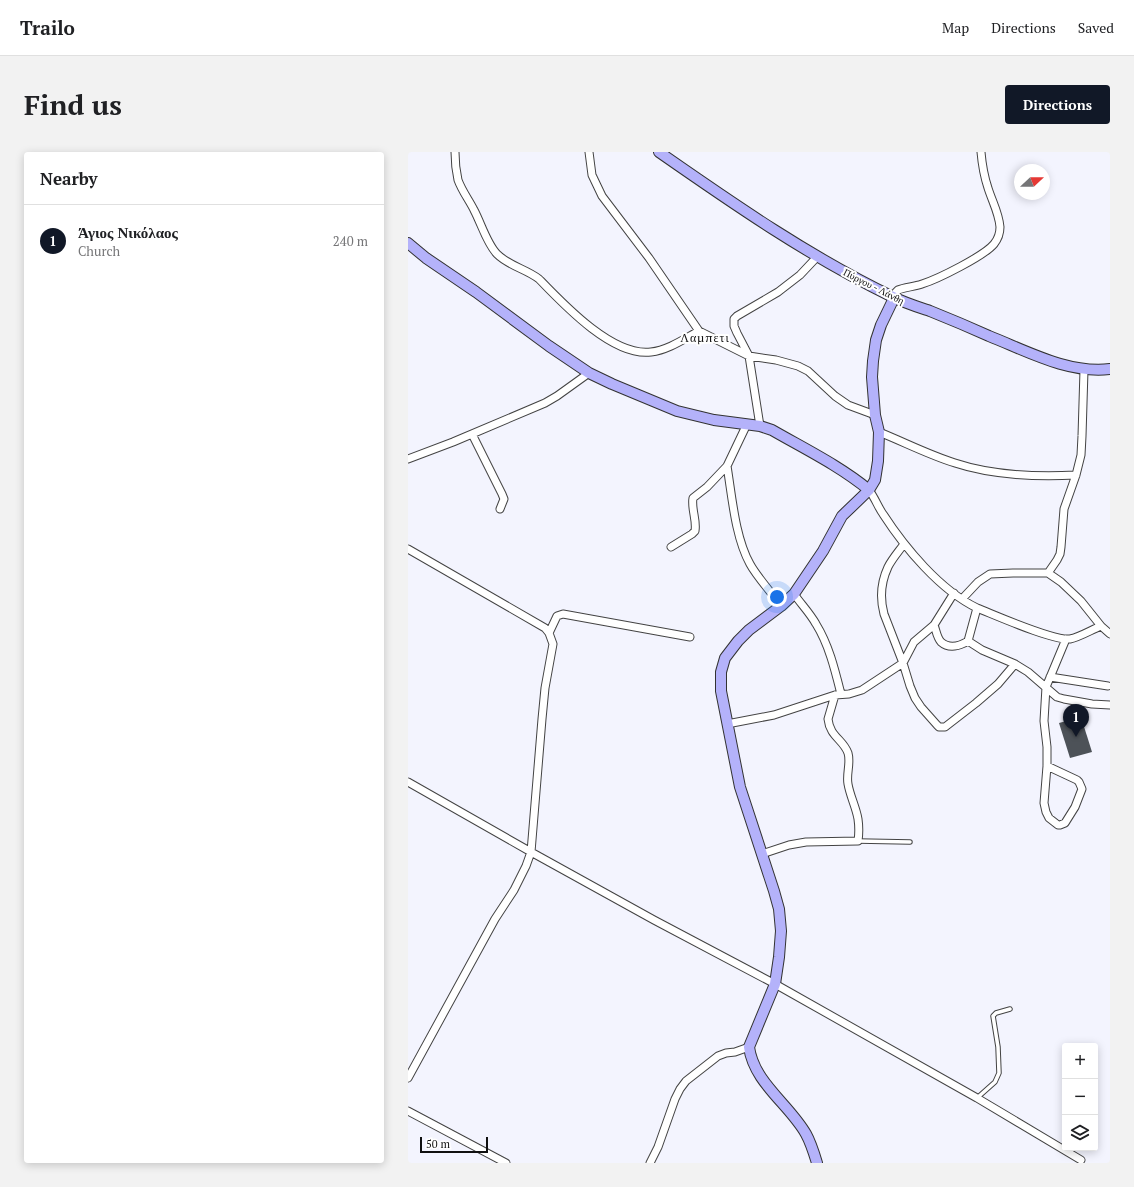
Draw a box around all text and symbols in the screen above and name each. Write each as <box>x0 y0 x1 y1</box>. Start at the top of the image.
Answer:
text: Trailo <box>20 15 75 40</box>
text: Map <box>942 18 969 37</box>
text: Directions <box>991 18 1056 37</box>
text: Saved <box>1078 18 1114 37</box>
button: Directions <box>1005 85 1110 124</box>
text: Find us <box>24 86 122 123</box>
north arrow <box>1014 164 1050 200</box>
text: Nearby <box>40 167 98 190</box>
text: Άγιος Νικόλαος <box>78 222 178 242</box>
text: 1 <box>49 232 57 250</box>
text: 240 m <box>333 232 368 250</box>
text: Church <box>78 242 120 260</box>
street label: Πύργου - Λάνθη <box>841 265 907 307</box>
district label: Λαμπετι <box>680 330 730 345</box>
your location <box>767 587 787 607</box>
pin: 1 <box>1063 704 1089 737</box>
map controls <box>1062 1043 1098 1151</box>
button: + <box>1062 1043 1098 1079</box>
button: − <box>1062 1079 1098 1115</box>
button: layers <box>1062 1115 1098 1151</box>
scale bar <box>420 1135 488 1154</box>
text: 50 m <box>426 1137 450 1151</box>

